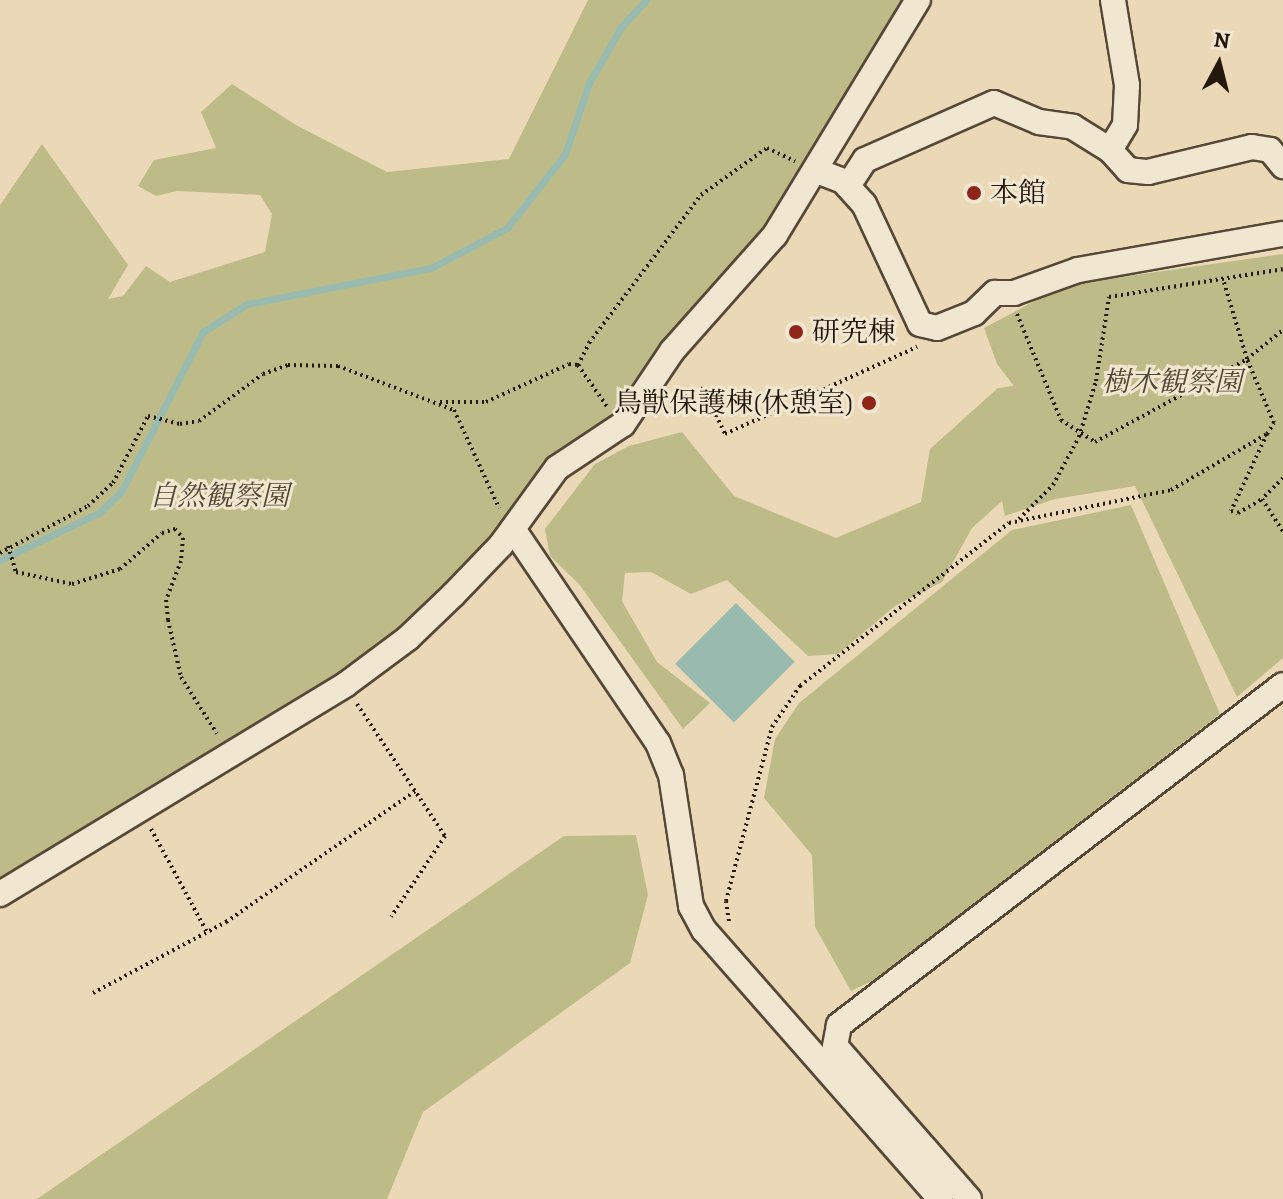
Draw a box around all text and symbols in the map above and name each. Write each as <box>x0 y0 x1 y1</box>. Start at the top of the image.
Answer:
north arrow <box>1179 24 1259 104</box>
text: N <box>1212 24 1232 56</box>
place label: 本館 <box>990 176 1046 210</box>
marker: 本館 <box>965 184 983 202</box>
place label: 研究棟 <box>812 315 896 349</box>
marker: 研究棟 <box>787 323 805 341</box>
park label: 樹木観察園 <box>1102 365 1242 399</box>
place label: 鳥獣保護棟(休憩室) <box>614 386 853 420</box>
marker: 鳥獣保護棟(休憩室) <box>860 394 878 412</box>
park label: 自然観察園 <box>149 479 289 513</box>

